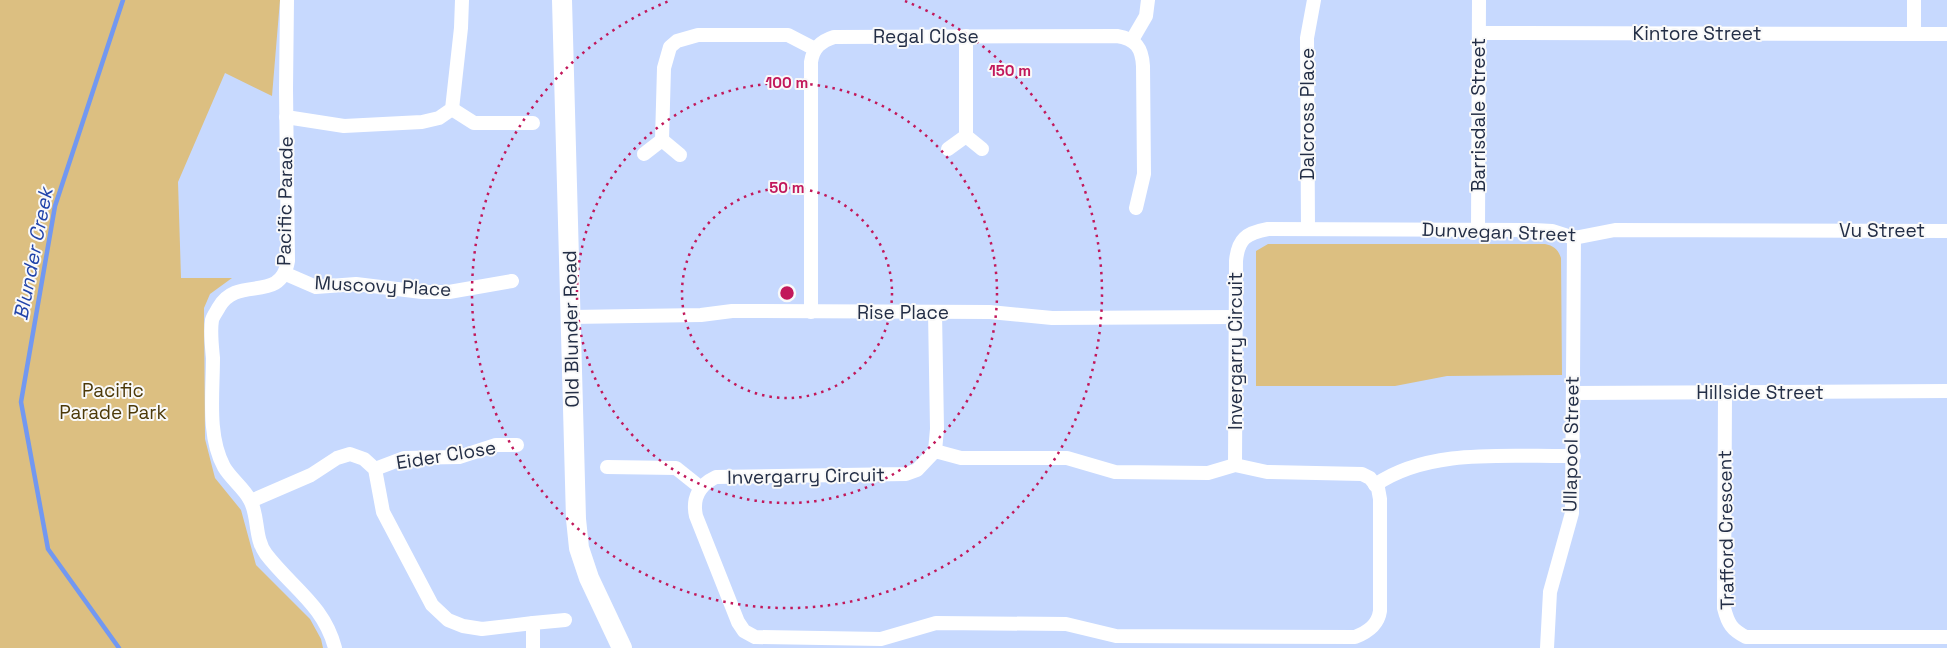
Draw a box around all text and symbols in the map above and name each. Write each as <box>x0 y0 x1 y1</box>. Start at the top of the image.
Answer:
street label: Kintore Street <box>1633 21 1761 46</box>
street label: Regal Close <box>873 24 979 49</box>
street label: Barrisdale Street <box>1466 38 1491 192</box>
street label: Dalcross Place <box>1295 48 1320 180</box>
text: 150 m <box>989 61 1031 80</box>
text: 100 m <box>766 73 808 92</box>
street label: Pacific Parade <box>271 136 299 266</box>
text: 50 m <box>769 178 805 197</box>
water label: Blunder Creek <box>7 183 59 322</box>
street label: Dunvegan Street <box>1421 217 1577 247</box>
street label: Vu Street <box>1839 218 1925 243</box>
street label: Old Blunder Road <box>557 250 585 408</box>
street label: Muscovy Place <box>314 270 452 302</box>
street label: Invergarry Circuit <box>1223 272 1248 430</box>
centre of rings <box>778 284 796 302</box>
street label: Rise Place <box>857 300 949 325</box>
street label: Ullapool Street <box>1557 376 1585 512</box>
park label: Pacific Parade Park <box>59 378 167 425</box>
street label: Hillside Street <box>1696 380 1824 405</box>
street label: Eider Close <box>394 435 498 475</box>
street label: Trafford Crescent <box>1712 450 1740 610</box>
street label: Invergarry Circuit <box>727 462 885 490</box>

